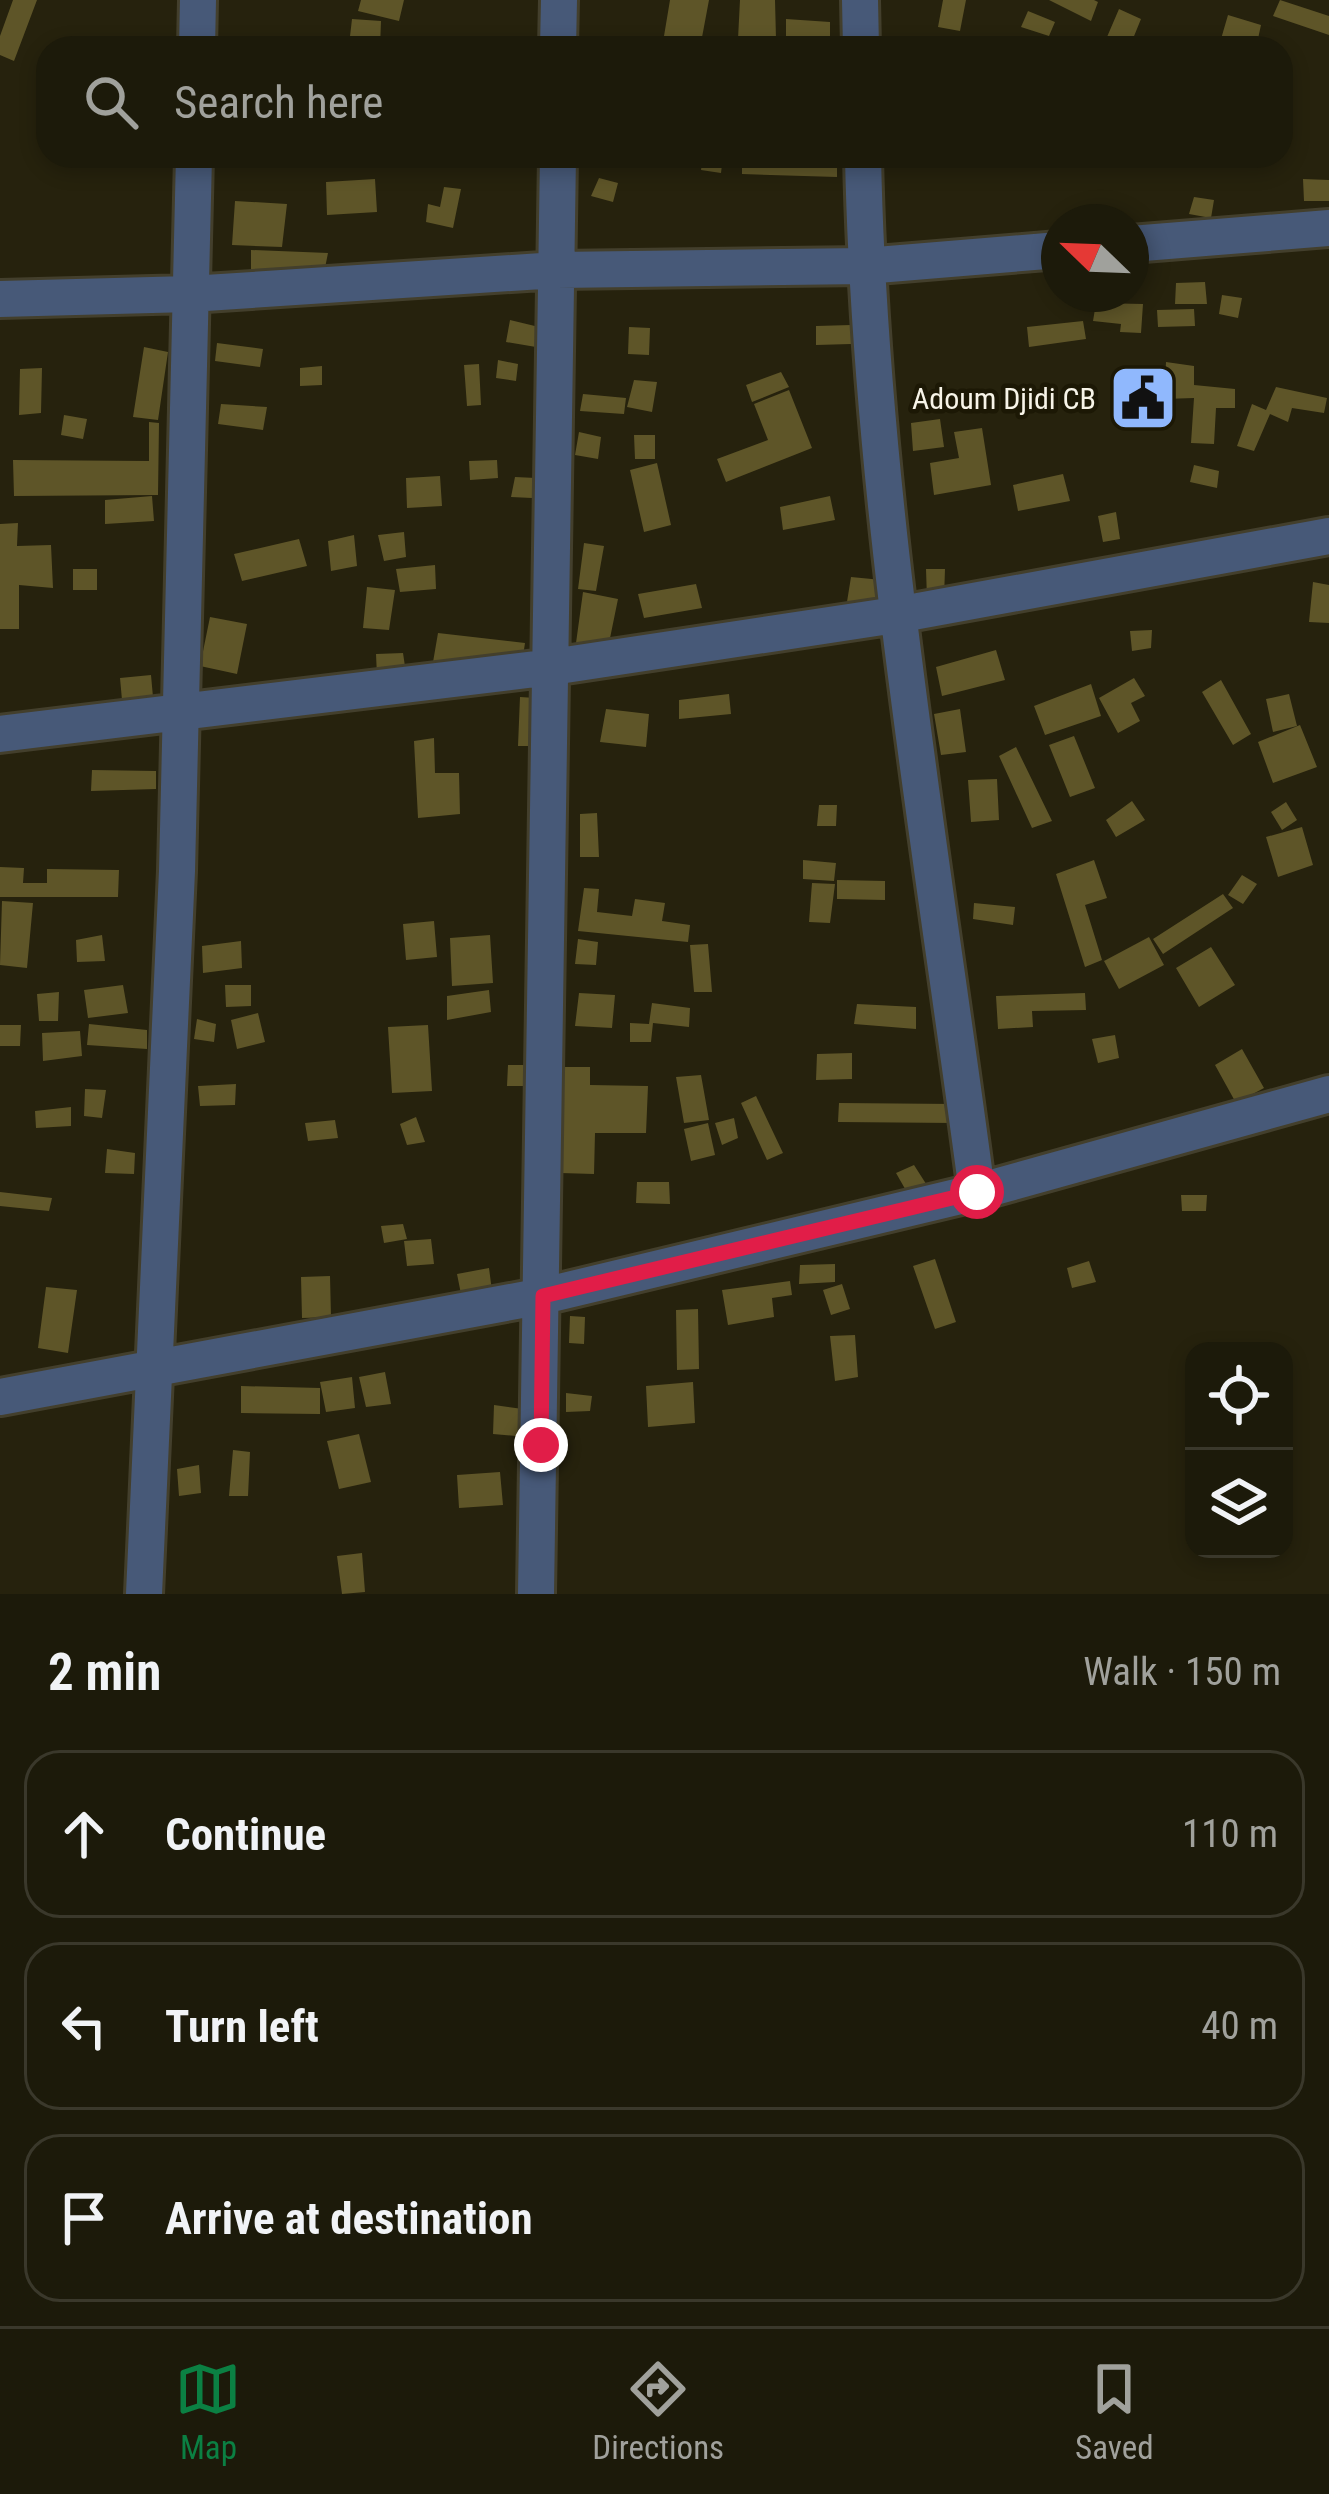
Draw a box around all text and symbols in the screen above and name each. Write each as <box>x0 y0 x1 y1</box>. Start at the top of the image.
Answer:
search box <box>36 36 1293 168</box>
icon: search <box>78 69 144 135</box>
text: Search here <box>174 76 383 129</box>
north arrow <box>1041 204 1149 312</box>
public building icon: Adoum Djidi CB <box>1108 363 1178 433</box>
place label: Adoum Djidi CB <box>912 381 1096 416</box>
route start <box>950 1165 1004 1219</box>
map controls <box>1185 1342 1293 1558</box>
button: locate <box>1185 1342 1293 1450</box>
route end <box>514 1418 568 1472</box>
button: layers <box>1185 1450 1293 1558</box>
text: 2 min <box>48 1643 161 1702</box>
text: Walk · 150 m <box>1083 1649 1281 1695</box>
icon: ahead <box>51 1801 117 1867</box>
text: Continue <box>165 1808 326 1861</box>
text: 110 m <box>1182 1811 1278 1857</box>
icon: left <box>51 1993 117 2059</box>
text: Turn left <box>165 2000 319 2053</box>
text: 40 m <box>1201 2003 1278 2049</box>
icon: arrive <box>51 2185 117 2251</box>
text: Arrive at destination <box>165 2192 533 2245</box>
tab: Map <box>175 2356 241 2467</box>
tab: Directions <box>592 2356 724 2467</box>
tab: Saved <box>1075 2356 1154 2467</box>

